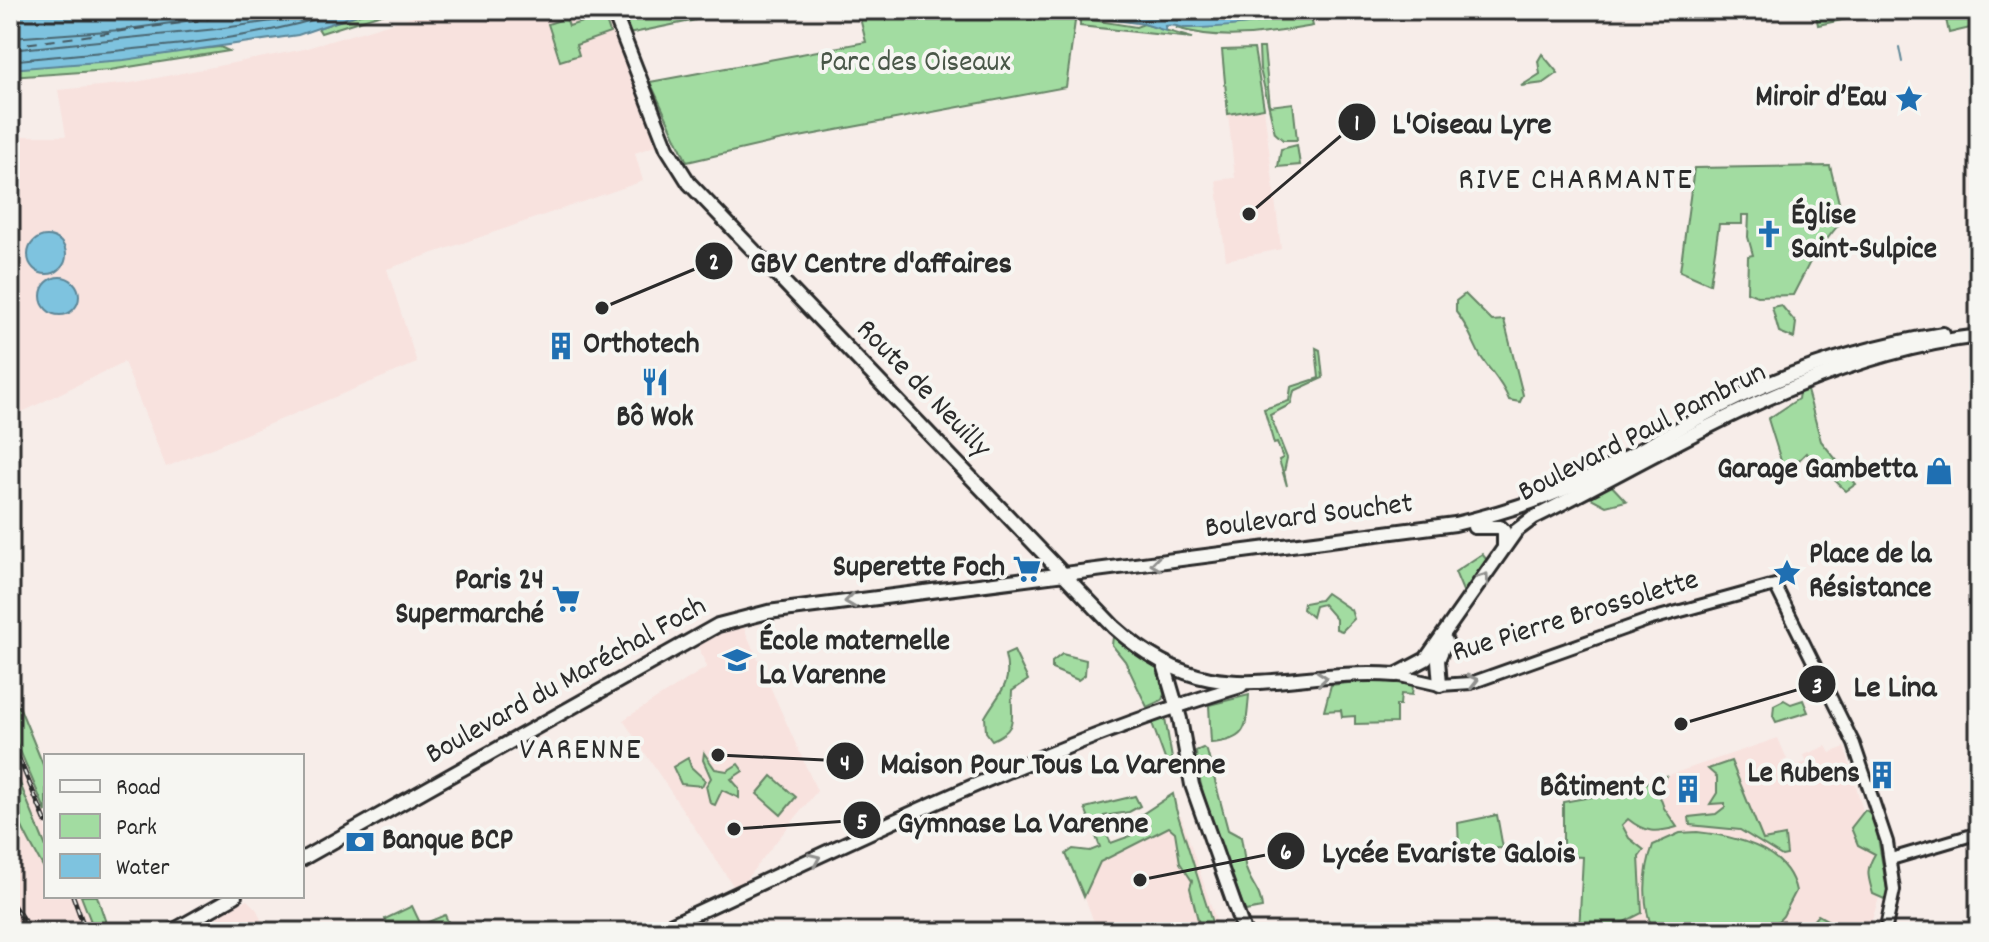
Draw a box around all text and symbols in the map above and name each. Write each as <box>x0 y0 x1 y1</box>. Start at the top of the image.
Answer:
park label: Parc des Oiseaux <box>819 43 1011 86</box>
place label: Miroir d’Eau <box>1755 78 1887 121</box>
place icon: Miroir d’Eau <box>1894 84 1924 114</box>
callout: L'Oiseau Lyre <box>1337 94 1568 150</box>
text: L'Oiseau Lyre <box>1392 104 1552 150</box>
text: 1 <box>1354 108 1360 142</box>
district label: RIVE CHARMANTE <box>1458 159 1694 205</box>
place label: Église Saint-Sulpice <box>1791 196 1937 273</box>
church icon: Église Saint-Sulpice <box>1754 219 1784 249</box>
callout: GBV Centre d'affaires <box>694 233 1028 289</box>
text: GBV Centre d'affaires <box>750 243 1012 289</box>
text: 2 <box>709 247 719 281</box>
street label: Route de Neuilly <box>844 311 1000 470</box>
place label: Orthotech <box>583 325 700 368</box>
building icon: Orthotech <box>546 331 576 361</box>
street label: Boulevard Paul Pambrun <box>1511 353 1775 515</box>
restaurant icon: Bô Wok <box>640 367 670 397</box>
place label: Bô Wok <box>616 398 694 441</box>
place label: Garage Gambetta <box>1717 450 1918 493</box>
shop icon: Garage Gambetta <box>1924 456 1954 486</box>
street label: Boulevard Souchet <box>1203 484 1415 552</box>
place label: Place de la Résistance <box>1809 535 1932 612</box>
place label: Superette Foch <box>833 548 1005 591</box>
supermarket icon: Superette Foch <box>1012 554 1042 584</box>
one-way arrow <box>1149 555 1163 572</box>
place icon: Place de la Résistance <box>1772 558 1802 588</box>
street label: Rue Pierre Brossolette <box>1448 560 1704 676</box>
place label: Paris 24 Supermarché <box>395 561 544 638</box>
one-way arrow <box>1474 572 1489 586</box>
supermarket icon: Paris 24 Supermarché <box>551 584 581 614</box>
street label: Boulevard du Maréchal Foch <box>419 587 715 777</box>
one-way arrow <box>843 593 856 610</box>
place label: École maternelle La Varenne <box>759 622 950 699</box>
school or university icon: École maternelle La Varenne <box>722 645 752 675</box>
callout: Le Lina <box>1797 656 1952 712</box>
text: Le Lina <box>1853 667 1938 713</box>
one-way arrow <box>1316 670 1329 687</box>
text: 3 <box>1812 671 1822 705</box>
one-way arrow <box>1465 674 1479 691</box>
district label: VARENNE <box>519 729 643 775</box>
callout: Maison Pour Tous La Varenne <box>825 733 1242 789</box>
text: Maison Pour Tous La Varenne <box>880 744 1226 790</box>
text: 4 <box>840 748 850 782</box>
legend <box>44 754 304 898</box>
place label: Le Rubens <box>1747 754 1860 797</box>
building icon: Le Rubens <box>1867 760 1897 790</box>
place label: Bâtiment C <box>1540 768 1666 811</box>
text: Road <box>116 772 161 806</box>
building icon: Bâtiment C <box>1673 774 1703 804</box>
callout: Gymnase La Varenne <box>842 792 1165 848</box>
text: Gymnase La Varenne <box>897 803 1149 849</box>
text: 5 <box>856 807 868 841</box>
text: Park <box>116 812 157 846</box>
place label: Banque BCP <box>382 821 514 864</box>
callout: Lycée Evariste Galois <box>1266 823 1592 879</box>
bank icon: Banque BCP <box>345 827 375 857</box>
text: Lycée Evariste Galois <box>1322 833 1576 879</box>
text: 6 <box>1280 837 1292 871</box>
text: Water <box>116 852 169 886</box>
one-way arrow <box>806 853 821 869</box>

